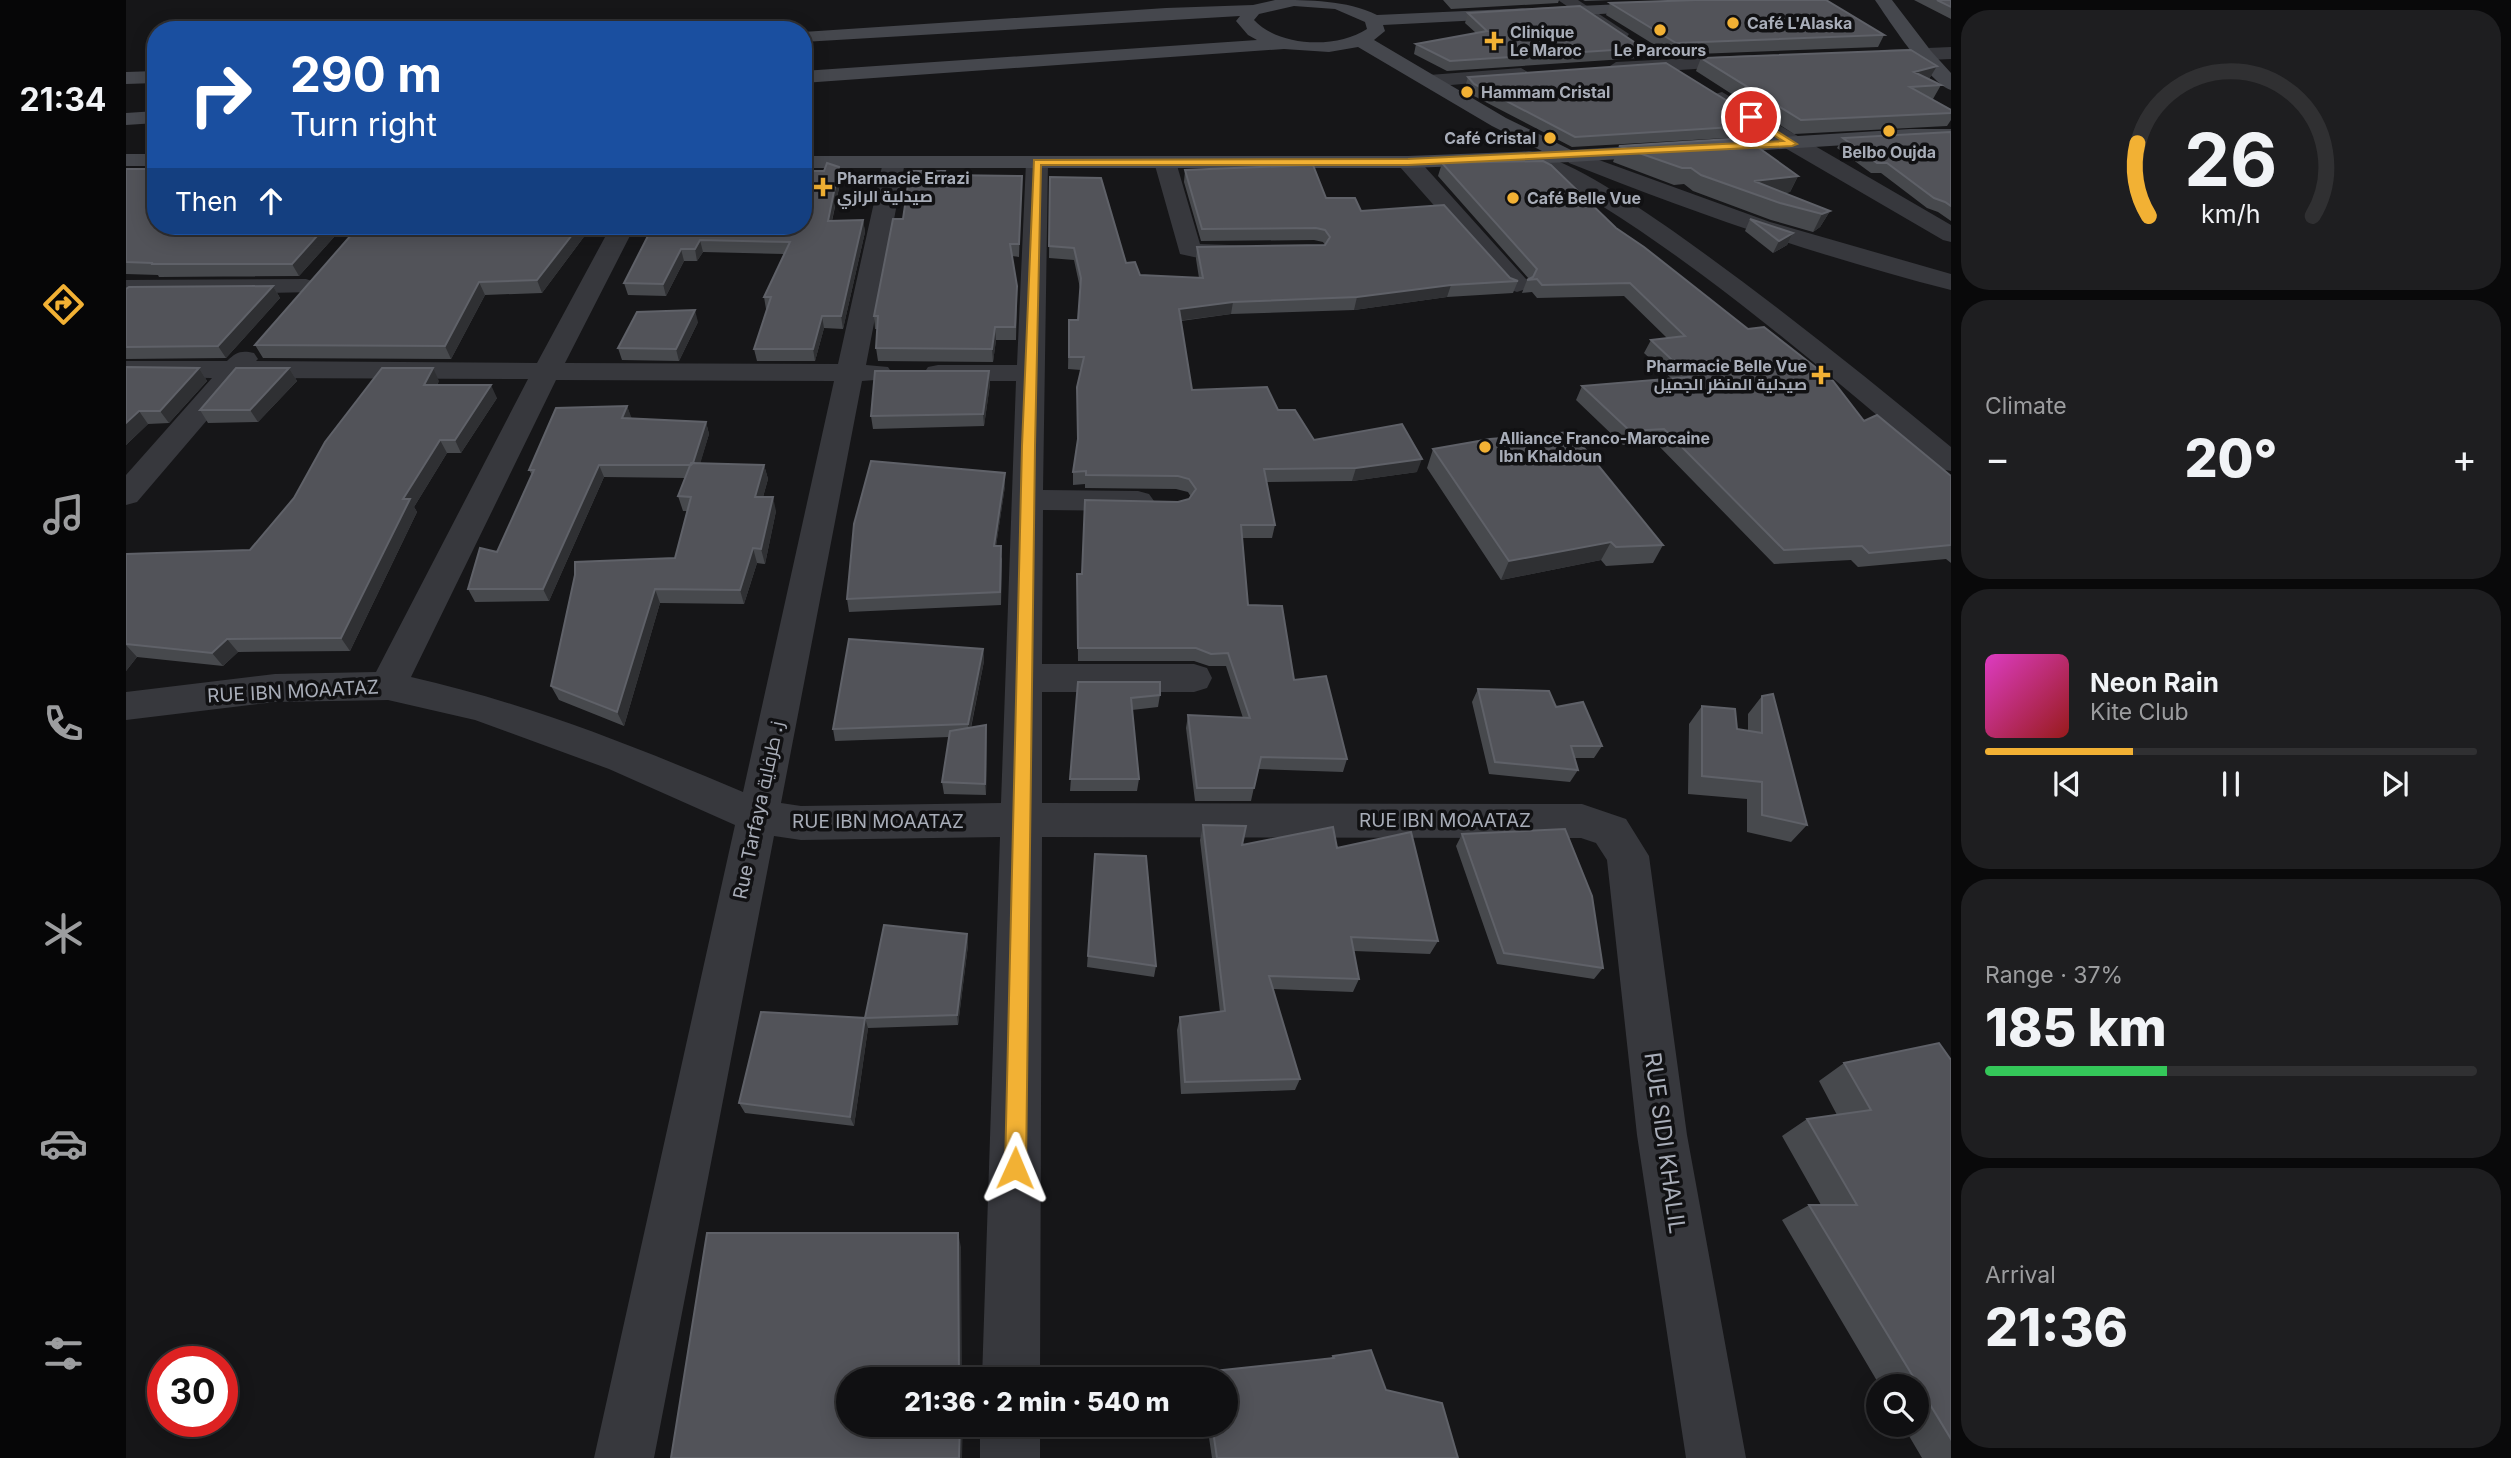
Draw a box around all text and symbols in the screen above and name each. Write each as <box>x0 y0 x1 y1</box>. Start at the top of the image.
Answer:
place label: Café L'Alaska <box>1747 13 1852 33</box>
marker: Café L'Alaska <box>1725 15 1741 31</box>
place label: Clinique Le Maroc <box>1510 22 1582 60</box>
marker: Le Parcours <box>1652 22 1668 38</box>
marker: Clinique Le Maroc <box>1484 31 1504 51</box>
place label: Le Parcours <box>1614 40 1706 60</box>
text: 290 m <box>290 45 442 104</box>
icon: right <box>175 49 266 140</box>
text: 21:34 <box>20 80 106 119</box>
place label: Hammam Cristal <box>1481 82 1610 102</box>
marker: Hammam Cristal <box>1459 84 1475 100</box>
pin <box>1721 87 1781 147</box>
icon: arrive <box>1732 98 1770 136</box>
text: Turn right <box>290 105 437 144</box>
text: 26 <box>2184 115 2278 204</box>
marker: Belbo Oujda <box>1881 123 1897 139</box>
place label: Café Cristal <box>1444 128 1536 148</box>
marker: Café Cristal <box>1542 130 1558 146</box>
place label: Belbo Oujda <box>1842 142 1936 162</box>
place label: Pharmacie Errazi صيدلية الرازي <box>837 168 970 209</box>
marker: Pharmacie Errazi صيدلية الرازي <box>815 179 831 195</box>
icon: ahead <box>252 182 290 220</box>
text: Then <box>175 186 238 217</box>
place label: Café Belle Vue <box>1527 188 1641 208</box>
marker: Café Belle Vue <box>1505 190 1521 206</box>
text: km/h <box>2201 199 2261 229</box>
icon: directions <box>39 280 88 329</box>
place label: Pharmacie Belle Vue صيدلية المنظر الجميل <box>1646 356 1807 394</box>
marker: Pharmacie Belle Vue صيدلية المنظر الجميل <box>1813 367 1829 383</box>
text: Climate <box>1985 392 2067 420</box>
text: 20° <box>2184 427 2278 490</box>
place label: Alliance Franco-Marocaine Ibn Khaldoun <box>1499 428 1710 466</box>
text: − <box>1985 435 2010 481</box>
text: + <box>2452 435 2477 481</box>
marker: Alliance Franco-Marocaine Ibn Khaldoun <box>1477 439 1493 455</box>
icon: music <box>39 490 88 539</box>
text: Neon Rain <box>2090 667 2219 698</box>
street label: RUE IBN MOAATAZ <box>207 676 379 707</box>
text: Kite Club <box>2090 698 2189 726</box>
icon: phone <box>39 699 88 748</box>
street label: Rue Tarfaya ز. طرفاية <box>728 719 789 901</box>
icon: previous <box>2048 765 2086 803</box>
icon: pause <box>2212 765 2250 803</box>
icon: next <box>2376 765 2414 803</box>
street label: RUE IBN MOAATAZ <box>1359 809 1531 832</box>
street label: RUE IBN MOAATAZ <box>792 810 964 833</box>
icon: climate <box>39 909 88 958</box>
text: Range · 37% <box>1985 961 2123 989</box>
text: 185 km <box>1985 996 2167 1059</box>
street label: RUE SIDI KHALIL <box>1638 1050 1692 1236</box>
icon: car <box>39 1119 88 1168</box>
position arrow <box>978 1131 1052 1205</box>
text: Arrival <box>1985 1261 2056 1289</box>
text: 21:36 <box>1985 1296 2128 1359</box>
icon: filters <box>39 1329 88 1378</box>
speed limit sign: 30 <box>147 1346 238 1437</box>
map controls <box>1866 1374 1929 1437</box>
button: search <box>1866 1374 1929 1437</box>
text: 21:36 · 2 min · 540 m <box>904 1386 1170 1417</box>

